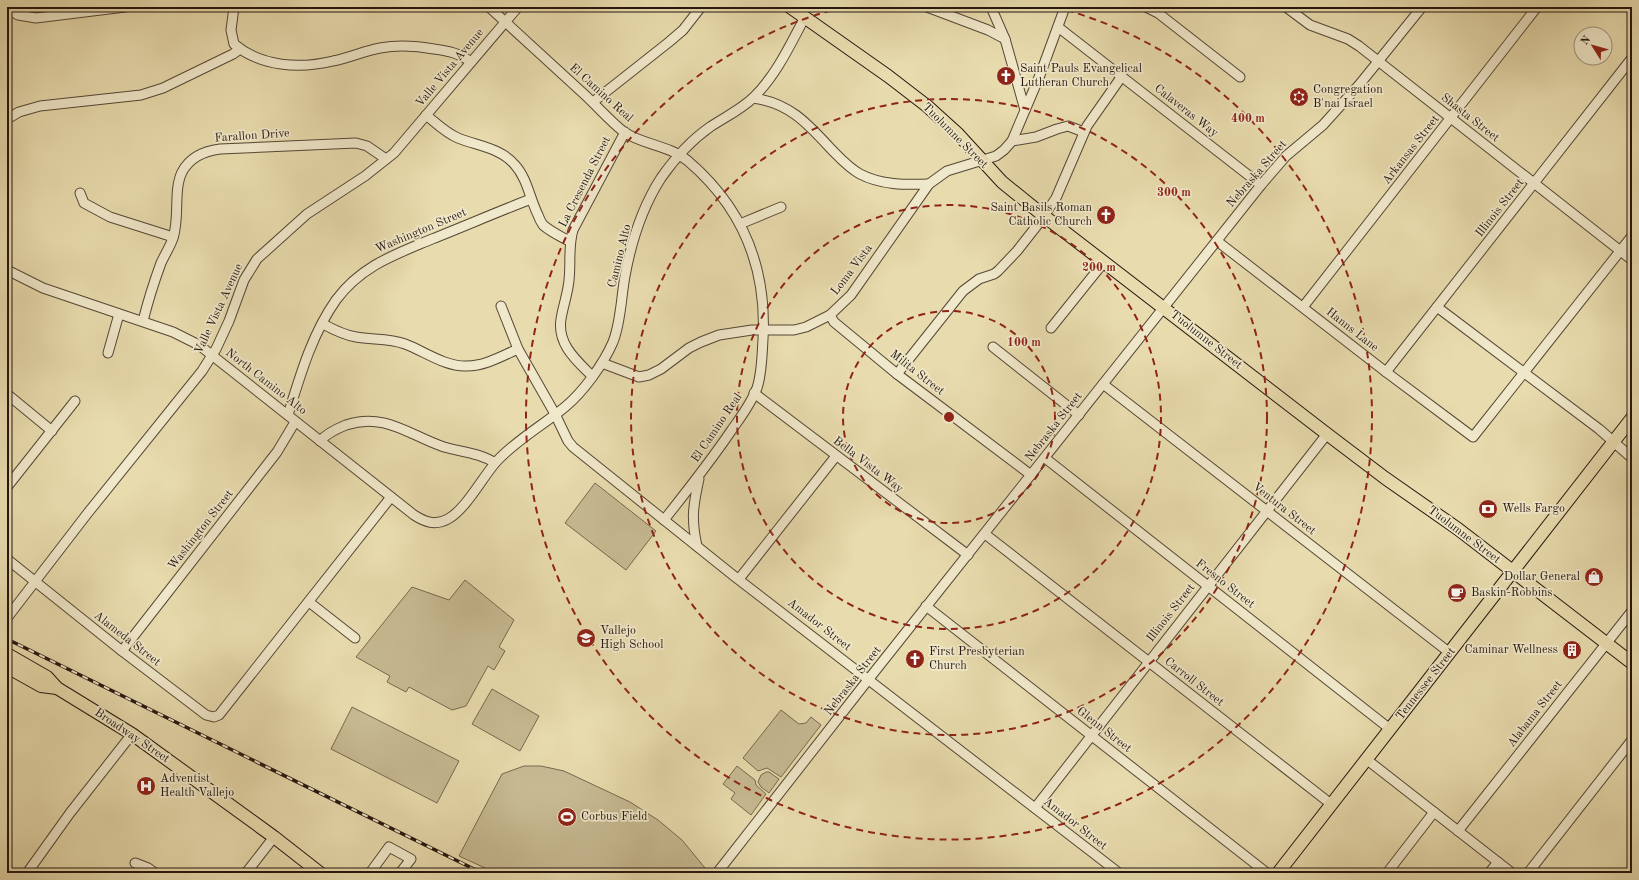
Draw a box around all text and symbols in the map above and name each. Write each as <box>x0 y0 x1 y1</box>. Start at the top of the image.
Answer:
street label: Valle Vista Avenue <box>414 26 487 110</box>
north arrow <box>1573 26 1613 66</box>
text: N <box>1579 34 1593 48</box>
street label: El Camino Real <box>567 62 635 124</box>
place label: Saint Pauls Evangelical Lutheran Church <box>1020 63 1142 89</box>
church icon: Saint Pauls Evangelical Lutheran Church <box>995 65 1017 87</box>
street label: Calaveras Way <box>1152 82 1221 140</box>
place label: Congregation B'nai Israel <box>1313 84 1383 110</box>
synagogue icon: Congregation B'nai Israel <box>1288 86 1310 108</box>
street label: Shasta Street <box>1439 92 1501 144</box>
street label: Tuolumne Street <box>920 101 990 171</box>
text: 400 m <box>1231 113 1265 125</box>
street label: Arkansas Street <box>1380 113 1442 187</box>
street label: Farallon Drive <box>214 127 290 145</box>
street label: La Cresenda Street <box>557 135 613 229</box>
street label: Nebraska Street <box>1225 138 1289 210</box>
street label: Illinois Street <box>1474 177 1526 239</box>
text: 300 m <box>1157 187 1191 199</box>
place label: Saint Basils Roman Catholic Church <box>990 202 1093 228</box>
church icon: Saint Basils Roman Catholic Church <box>1095 204 1117 226</box>
street label: Washington Street <box>374 206 468 256</box>
street label: Camino Alto <box>606 223 634 289</box>
street label: Loma Vista <box>829 242 875 298</box>
street label: Valle Vista Avenue <box>193 261 245 356</box>
text: 200 m <box>1082 262 1116 274</box>
street label: Hanns Lane <box>1324 306 1381 354</box>
street label: Tuolumne Street <box>1168 308 1244 372</box>
text: 100 m <box>1007 337 1041 349</box>
street label: North Camino Alto <box>223 347 309 417</box>
street label: Milita Street <box>888 348 946 398</box>
street label: Nebraska Street <box>1023 390 1085 464</box>
street label: El Camino Real <box>689 391 745 465</box>
centre of rings <box>942 410 956 424</box>
street label: Bella Vista Way <box>831 435 906 496</box>
street label: Ventura Street <box>1250 481 1318 537</box>
street label: Washington Street <box>166 488 236 572</box>
bank icon: Wells Fargo <box>1477 498 1499 520</box>
place label: Wells Fargo <box>1502 503 1565 515</box>
street label: Tuolumne Street <box>1426 504 1502 566</box>
street label: Fresno Street <box>1193 557 1257 611</box>
shop icon: Dollar General <box>1583 566 1605 588</box>
place label: Dollar General <box>1504 571 1580 583</box>
street label: Illinois Street <box>1145 582 1197 644</box>
cafe icon: Baskin-Robbins <box>1446 582 1468 604</box>
place label: Baskin-Robbins <box>1471 587 1553 599</box>
street label: Amador Street <box>785 597 853 653</box>
street label: Alameda Street <box>91 609 163 669</box>
place label: Vallejo High School <box>600 625 663 651</box>
school or university icon: Vallejo High School <box>575 627 597 649</box>
building icon: Caminar Wellness <box>1561 639 1583 661</box>
street label: Nebraska Street <box>822 644 884 718</box>
place label: Caminar Wellness <box>1464 644 1558 656</box>
street label: Tennessee Street <box>1394 645 1458 723</box>
place label: First Presbyterian Church <box>929 646 1025 672</box>
church icon: First Presbyterian Church <box>904 648 926 670</box>
street label: Carroll Street <box>1162 655 1226 709</box>
street label: Alabama Street <box>1505 678 1565 750</box>
street label: Glenn Street <box>1074 705 1134 755</box>
street label: Broadway Street <box>92 707 172 765</box>
place label: Adventist Health Vallejo <box>160 773 234 799</box>
hospital icon: Adventist Health Vallejo <box>135 775 157 797</box>
street label: Amador Street <box>1041 796 1109 852</box>
sports icon: Corbus Field <box>556 806 578 828</box>
place label: Corbus Field <box>581 811 647 823</box>

